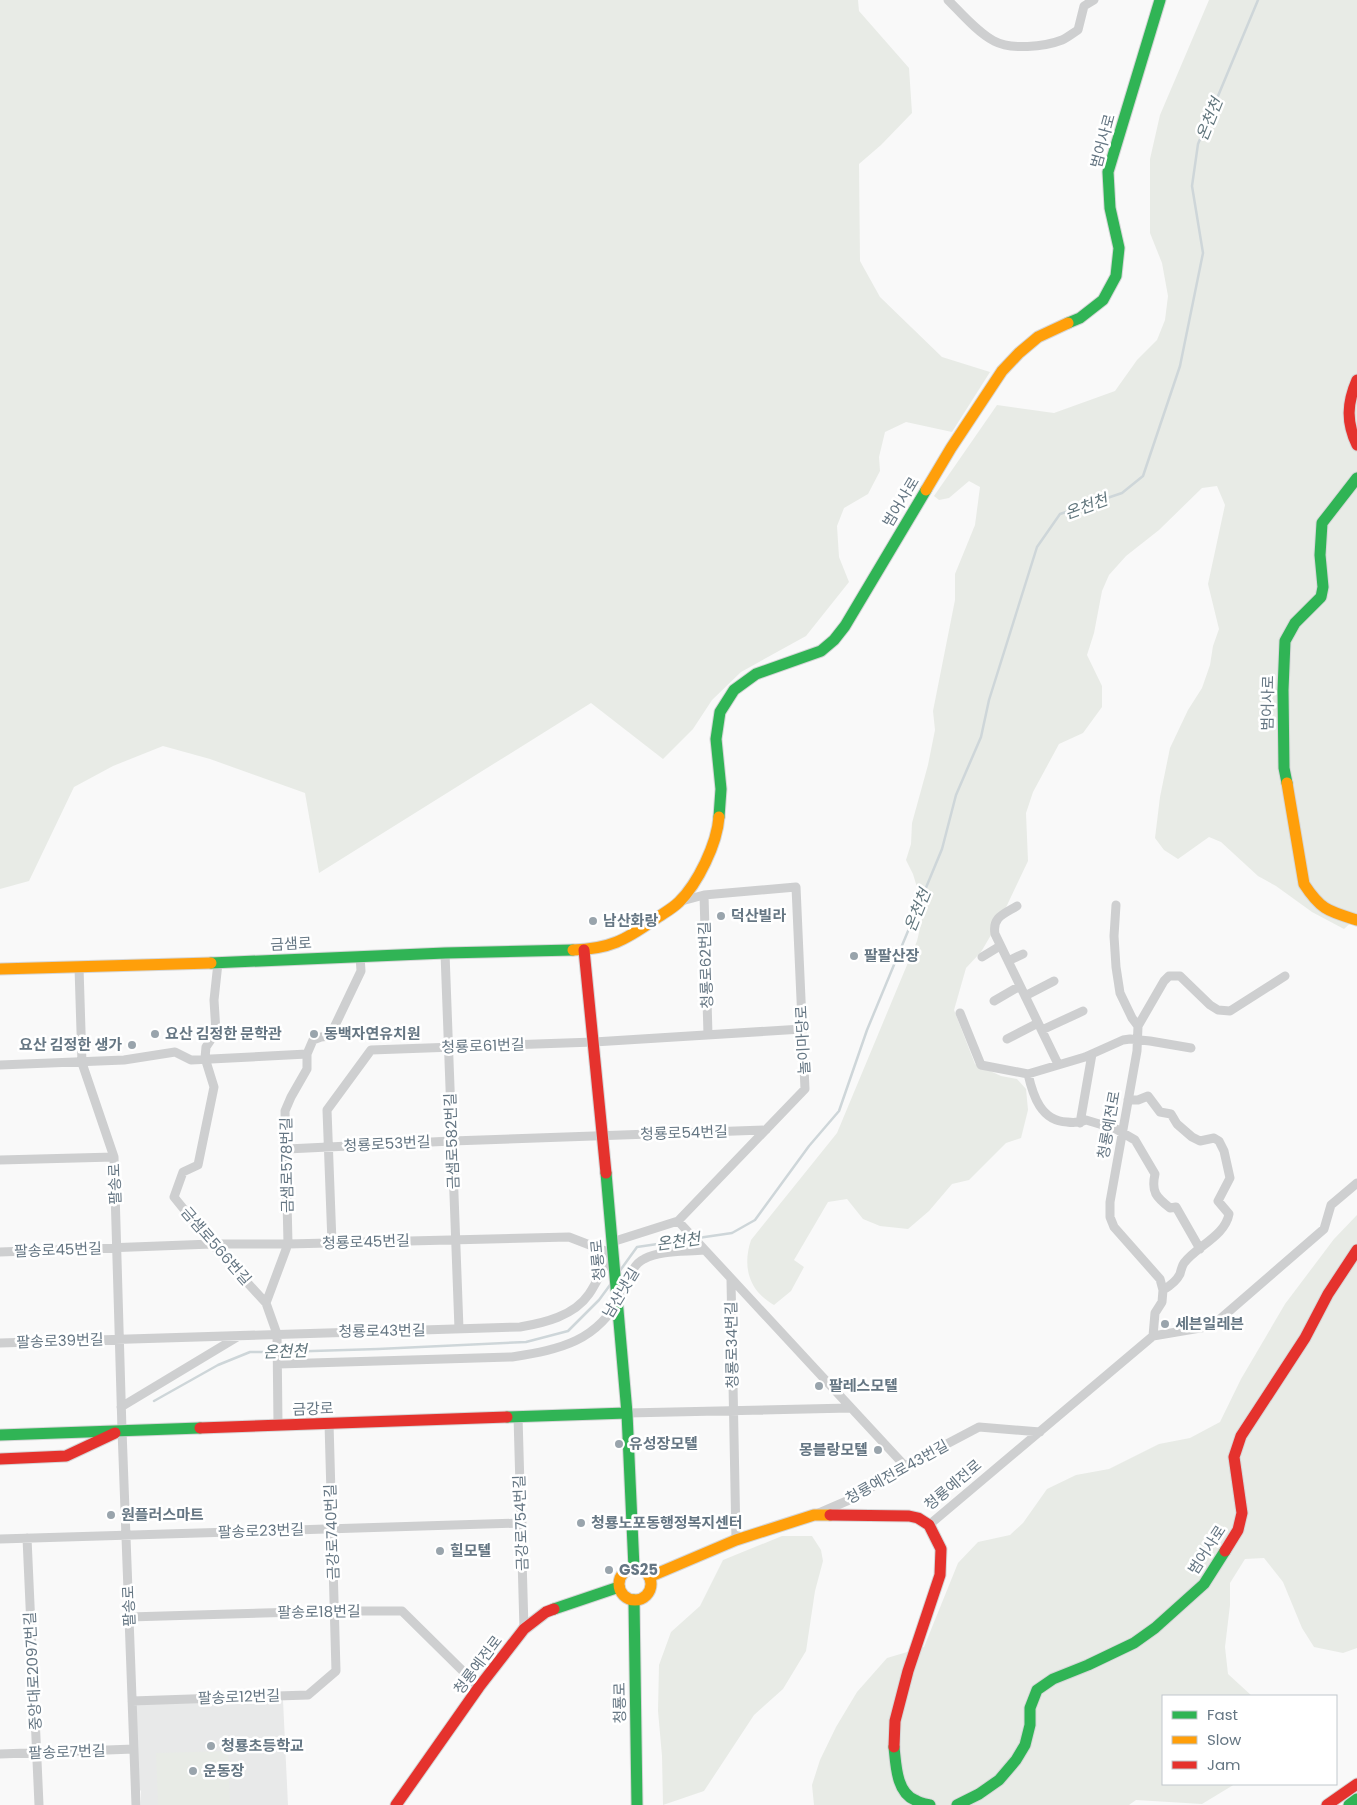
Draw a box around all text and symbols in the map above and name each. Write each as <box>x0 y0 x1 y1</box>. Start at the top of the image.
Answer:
water label: 온천천 <box>1191 92 1229 144</box>
street label: 범어사로 <box>1085 111 1120 170</box>
street label: 범어사로 <box>877 473 924 531</box>
water label: 온천천 <box>1061 487 1113 525</box>
street label: 범어사로 <box>1257 675 1278 731</box>
water label: 온천천 <box>899 883 937 935</box>
place label: 덕산빌라 <box>731 905 786 926</box>
place label: 남산화랑 <box>603 910 658 931</box>
marker: 덕산빌라 <box>715 910 727 922</box>
marker: 남산화랑 <box>587 915 599 927</box>
street label: 청룡로62번길 <box>693 921 718 1009</box>
street label: 금샘로 <box>270 932 312 955</box>
place label: 팔팔산장 <box>864 945 919 966</box>
marker: 팔팔산장 <box>848 950 860 962</box>
street label: 놀이마당로 <box>790 1005 815 1075</box>
place label: 요산 김정한 문학관 <box>165 1023 282 1044</box>
place label: 동백자연유치원 <box>324 1023 421 1044</box>
marker: 요산 김정한 문학관 <box>149 1028 161 1040</box>
marker: 동백자연유치원 <box>308 1028 320 1040</box>
place label: 요산 김정한 생가 <box>19 1034 122 1055</box>
street label: 청룡로61번길 <box>441 1034 525 1057</box>
marker: 요산 김정한 생가 <box>126 1039 138 1051</box>
street label: 청룡예전로 <box>1092 1089 1125 1161</box>
street label: 금샘로582번길 <box>439 1092 464 1190</box>
street label: 금샘로578번길 <box>275 1117 298 1213</box>
street label: 청룡로54번길 <box>640 1120 728 1145</box>
street label: 청룡로53번길 <box>343 1131 431 1156</box>
street label: 팔송로 <box>103 1163 126 1205</box>
street label: 금샘로566번길 <box>176 1202 256 1289</box>
water label: 온천천 <box>655 1227 704 1256</box>
street label: 청룡로45번길 <box>322 1229 410 1254</box>
street label: 팔송로45번길 <box>14 1237 102 1262</box>
street label: 청룡로 <box>585 1239 610 1282</box>
street label: 남산냇길 <box>597 1264 644 1322</box>
street label: 청룡로34번길 <box>720 1301 743 1389</box>
place label: 세븐일레븐 <box>1175 1313 1244 1334</box>
marker: 세븐일레븐 <box>1159 1318 1171 1330</box>
street label: 청룡로43번길 <box>338 1319 426 1342</box>
street label: 팔송로39번길 <box>16 1328 104 1353</box>
water label: 온천천 <box>263 1339 310 1364</box>
place label: 팔레스모텔 <box>829 1375 898 1396</box>
marker: 팔레스모텔 <box>813 1380 825 1392</box>
street label: 금강로 <box>292 1397 334 1420</box>
place label: 유성장모텔 <box>629 1433 698 1454</box>
street label: 청룡예전로43번길 <box>842 1436 952 1508</box>
marker: 유성장모텔 <box>613 1438 625 1450</box>
place label: 몽블랑모텔 <box>799 1439 868 1460</box>
marker: 몽블랑모텔 <box>872 1444 884 1456</box>
street label: 청룡예전로 <box>921 1456 985 1514</box>
street label: 금강로754번길 <box>508 1475 533 1571</box>
street label: 금강로740번길 <box>319 1484 344 1580</box>
place label: 원플러스마트 <box>121 1504 204 1525</box>
marker: 원플러스마트 <box>105 1509 117 1521</box>
place label: 청룡노포동행정복지센터 <box>591 1512 743 1533</box>
marker: 청룡노포동행정복지센터 <box>575 1517 587 1529</box>
street label: 팔송로23번길 <box>217 1518 305 1543</box>
street label: 범어사로 <box>1183 1521 1230 1579</box>
place label: 힐모텔 <box>450 1540 491 1561</box>
marker: 힐모텔 <box>434 1545 446 1557</box>
place label: GS25 <box>619 1559 658 1580</box>
marker: GS25 <box>603 1564 615 1576</box>
street label: 팔송로 <box>117 1585 140 1627</box>
street label: 팔송로18번길 <box>277 1600 361 1623</box>
street label: 중앙대로2097번길 <box>19 1611 46 1731</box>
street label: 청룡예전로 <box>448 1631 507 1699</box>
street label: 청룡로 <box>609 1682 630 1724</box>
street label: 팔송로12번길 <box>197 1685 281 1708</box>
legend <box>1162 1695 1337 1785</box>
text: Fast <box>1207 1704 1238 1725</box>
text: Slow <box>1207 1729 1242 1750</box>
place label: 청룡초등학교 <box>221 1735 304 1756</box>
street label: 팔송로7번길 <box>28 1740 106 1763</box>
marker: 청룡초등학교 <box>205 1740 217 1752</box>
text: Jam <box>1207 1754 1241 1775</box>
place label: 운동장 <box>203 1760 245 1781</box>
marker: 운동장 <box>187 1765 199 1777</box>

